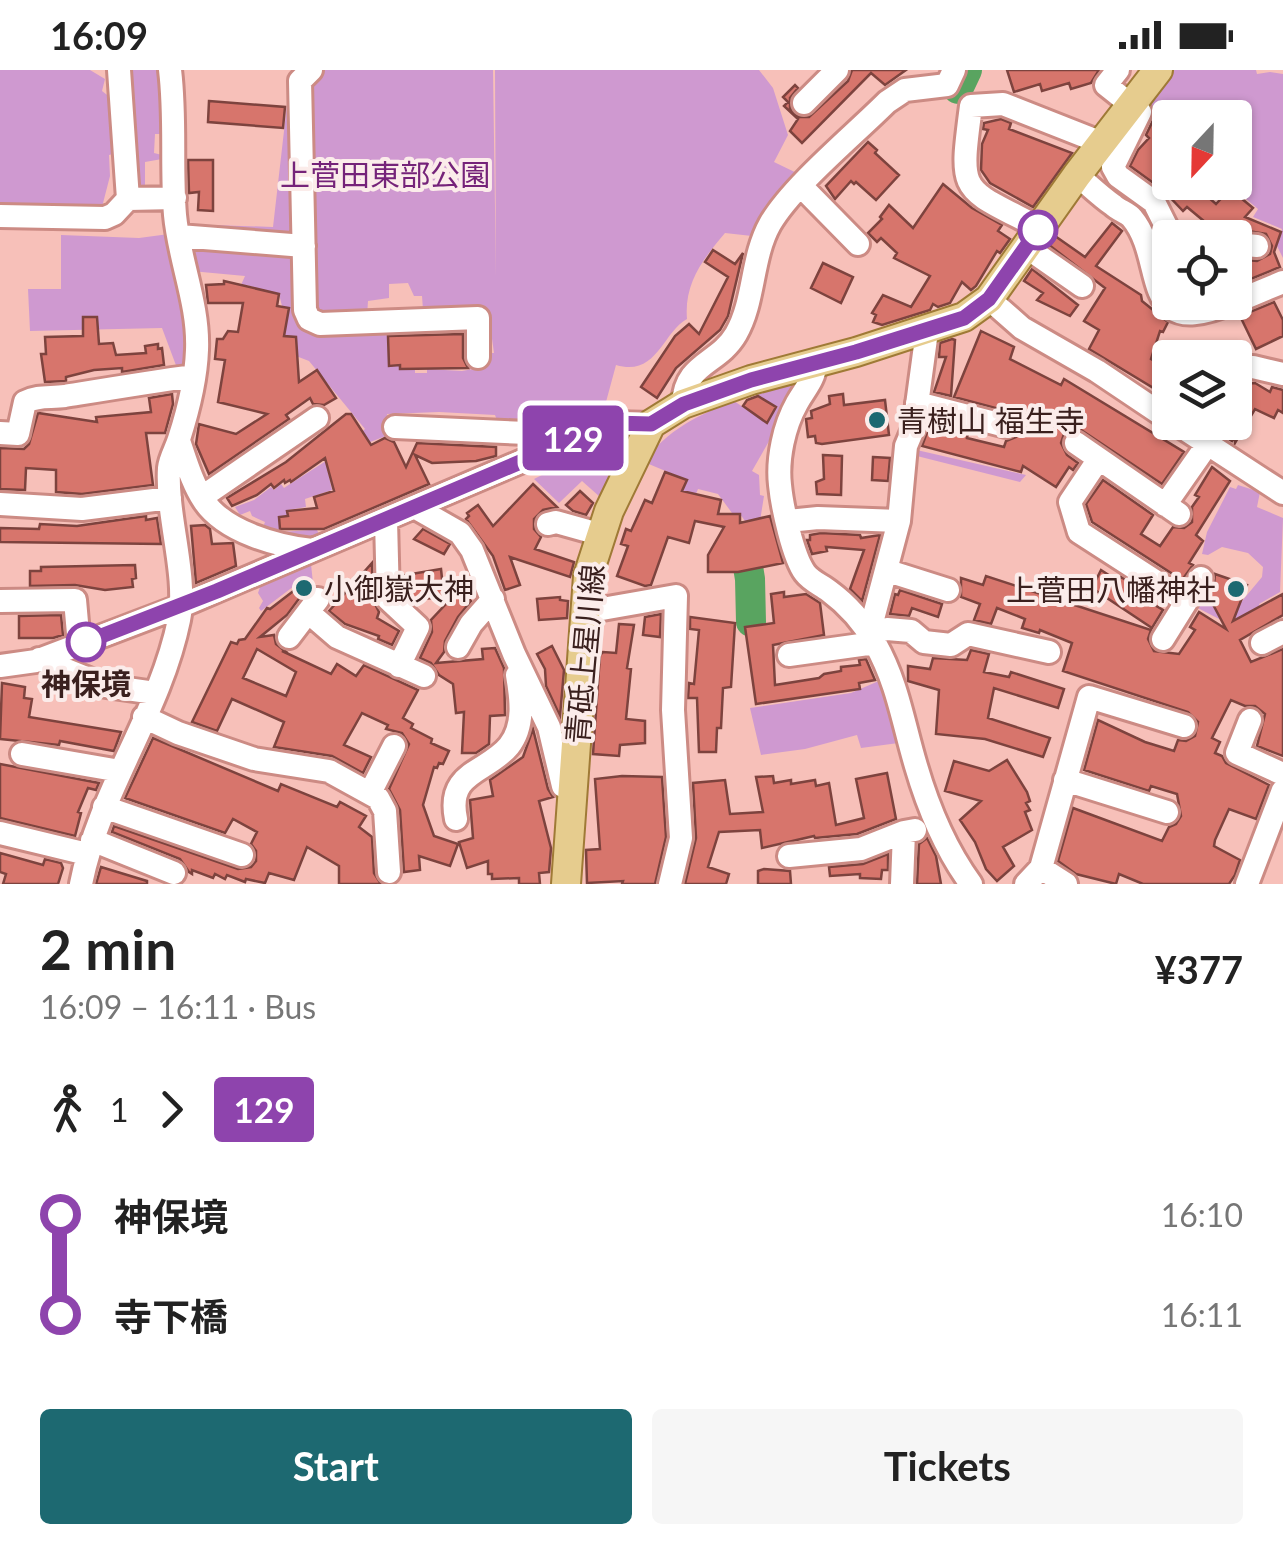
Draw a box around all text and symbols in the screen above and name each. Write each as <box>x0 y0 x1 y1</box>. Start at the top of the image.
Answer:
text: 16:09 <box>50 12 148 58</box>
north arrow <box>1152 100 1252 200</box>
map controls <box>1152 100 1252 440</box>
park label: 上菅田東部公園 <box>280 156 490 192</box>
unlabelled marker <box>1019 211 1057 249</box>
button: locate <box>1152 220 1252 320</box>
button: layers <box>1152 340 1252 440</box>
place label: 青樹山 福生寺 <box>897 402 1085 438</box>
line badge: 129 <box>516 406 630 470</box>
marker: 青樹山 福生寺 <box>866 409 888 431</box>
text: 129 <box>543 417 603 459</box>
street label: 青砥上星川線 <box>558 563 610 745</box>
place label: 小御嶽大神 <box>324 570 474 606</box>
place label: 上菅田八幡神社 <box>1006 571 1216 607</box>
marker: 小御嶽大神 <box>293 577 315 599</box>
marker: 上菅田八幡神社 <box>1225 578 1247 600</box>
marker: 神保境 <box>67 623 105 661</box>
place label: 神保境 <box>41 665 131 701</box>
text: 2 min <box>40 916 176 982</box>
text: ¥377 <box>1155 946 1243 992</box>
text: 16:09 – 16:11 · Bus <box>40 987 316 1026</box>
icon: walk <box>40 1082 95 1137</box>
icon: forward <box>144 1082 199 1137</box>
text: 129 <box>234 1088 294 1130</box>
text: 1 <box>110 1090 129 1129</box>
text: 神保境 <box>114 1193 228 1239</box>
text: 16:10 <box>1161 1195 1243 1234</box>
text: 寺下橋 <box>114 1293 228 1339</box>
text: 16:11 <box>1161 1295 1243 1334</box>
button: Start <box>40 1409 632 1524</box>
button: Tickets <box>652 1409 1243 1524</box>

